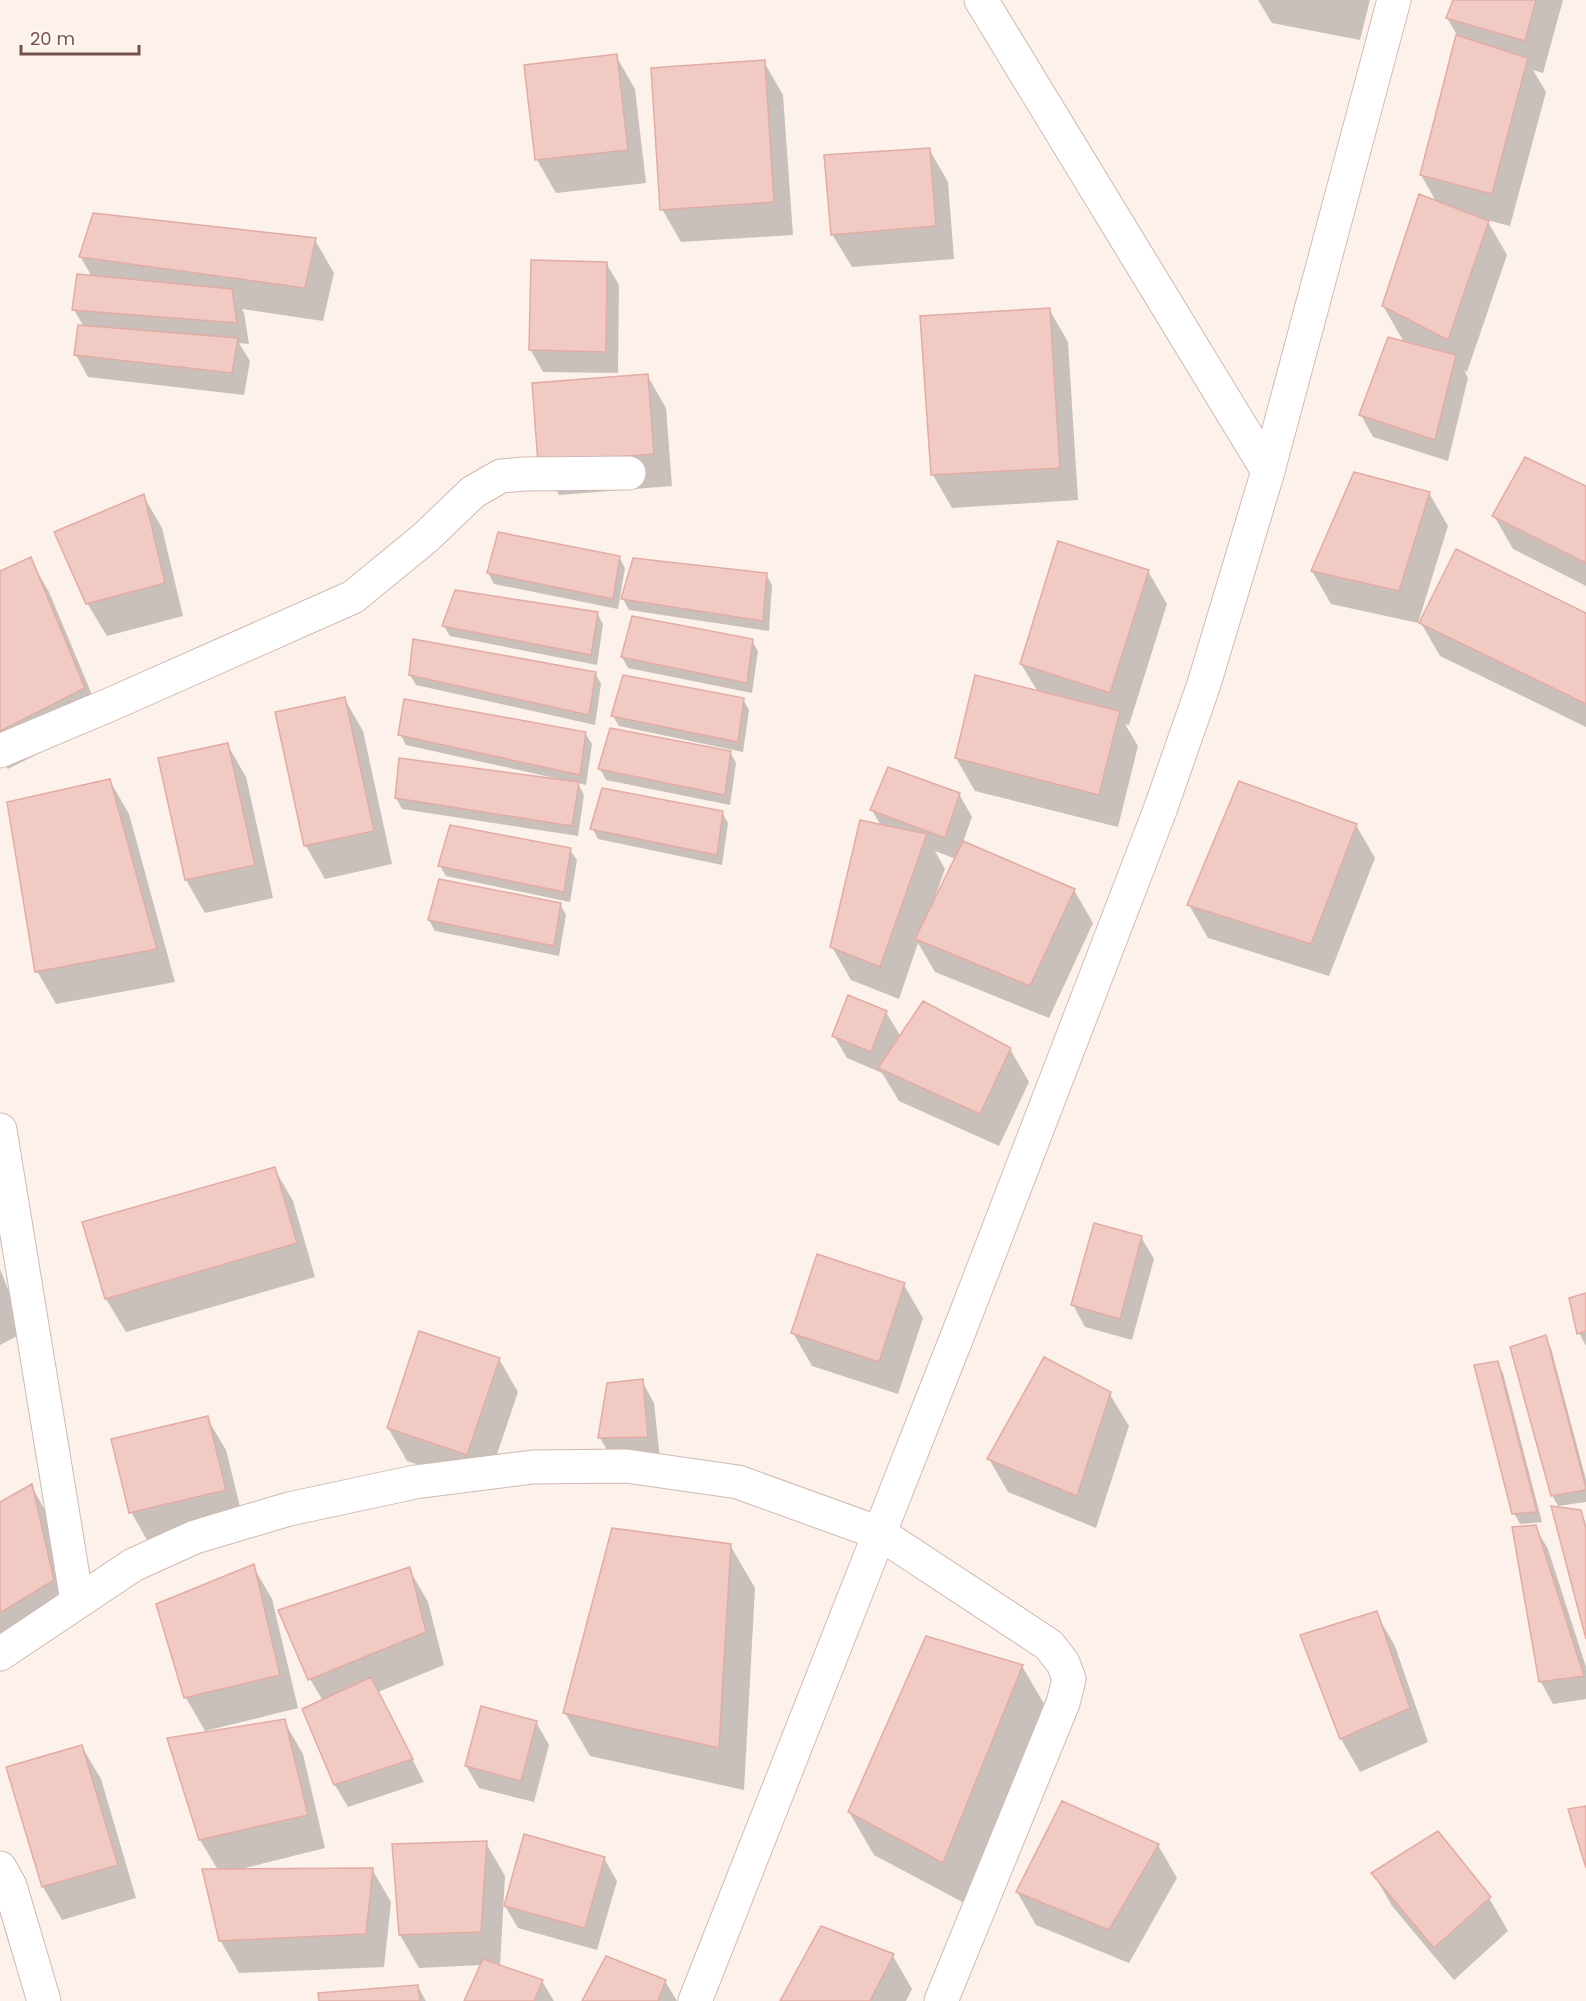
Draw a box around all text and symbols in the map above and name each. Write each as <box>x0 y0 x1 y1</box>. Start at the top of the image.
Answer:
scale bar <box>21 18 140 56</box>
text: 20 m <box>30 26 75 51</box>

